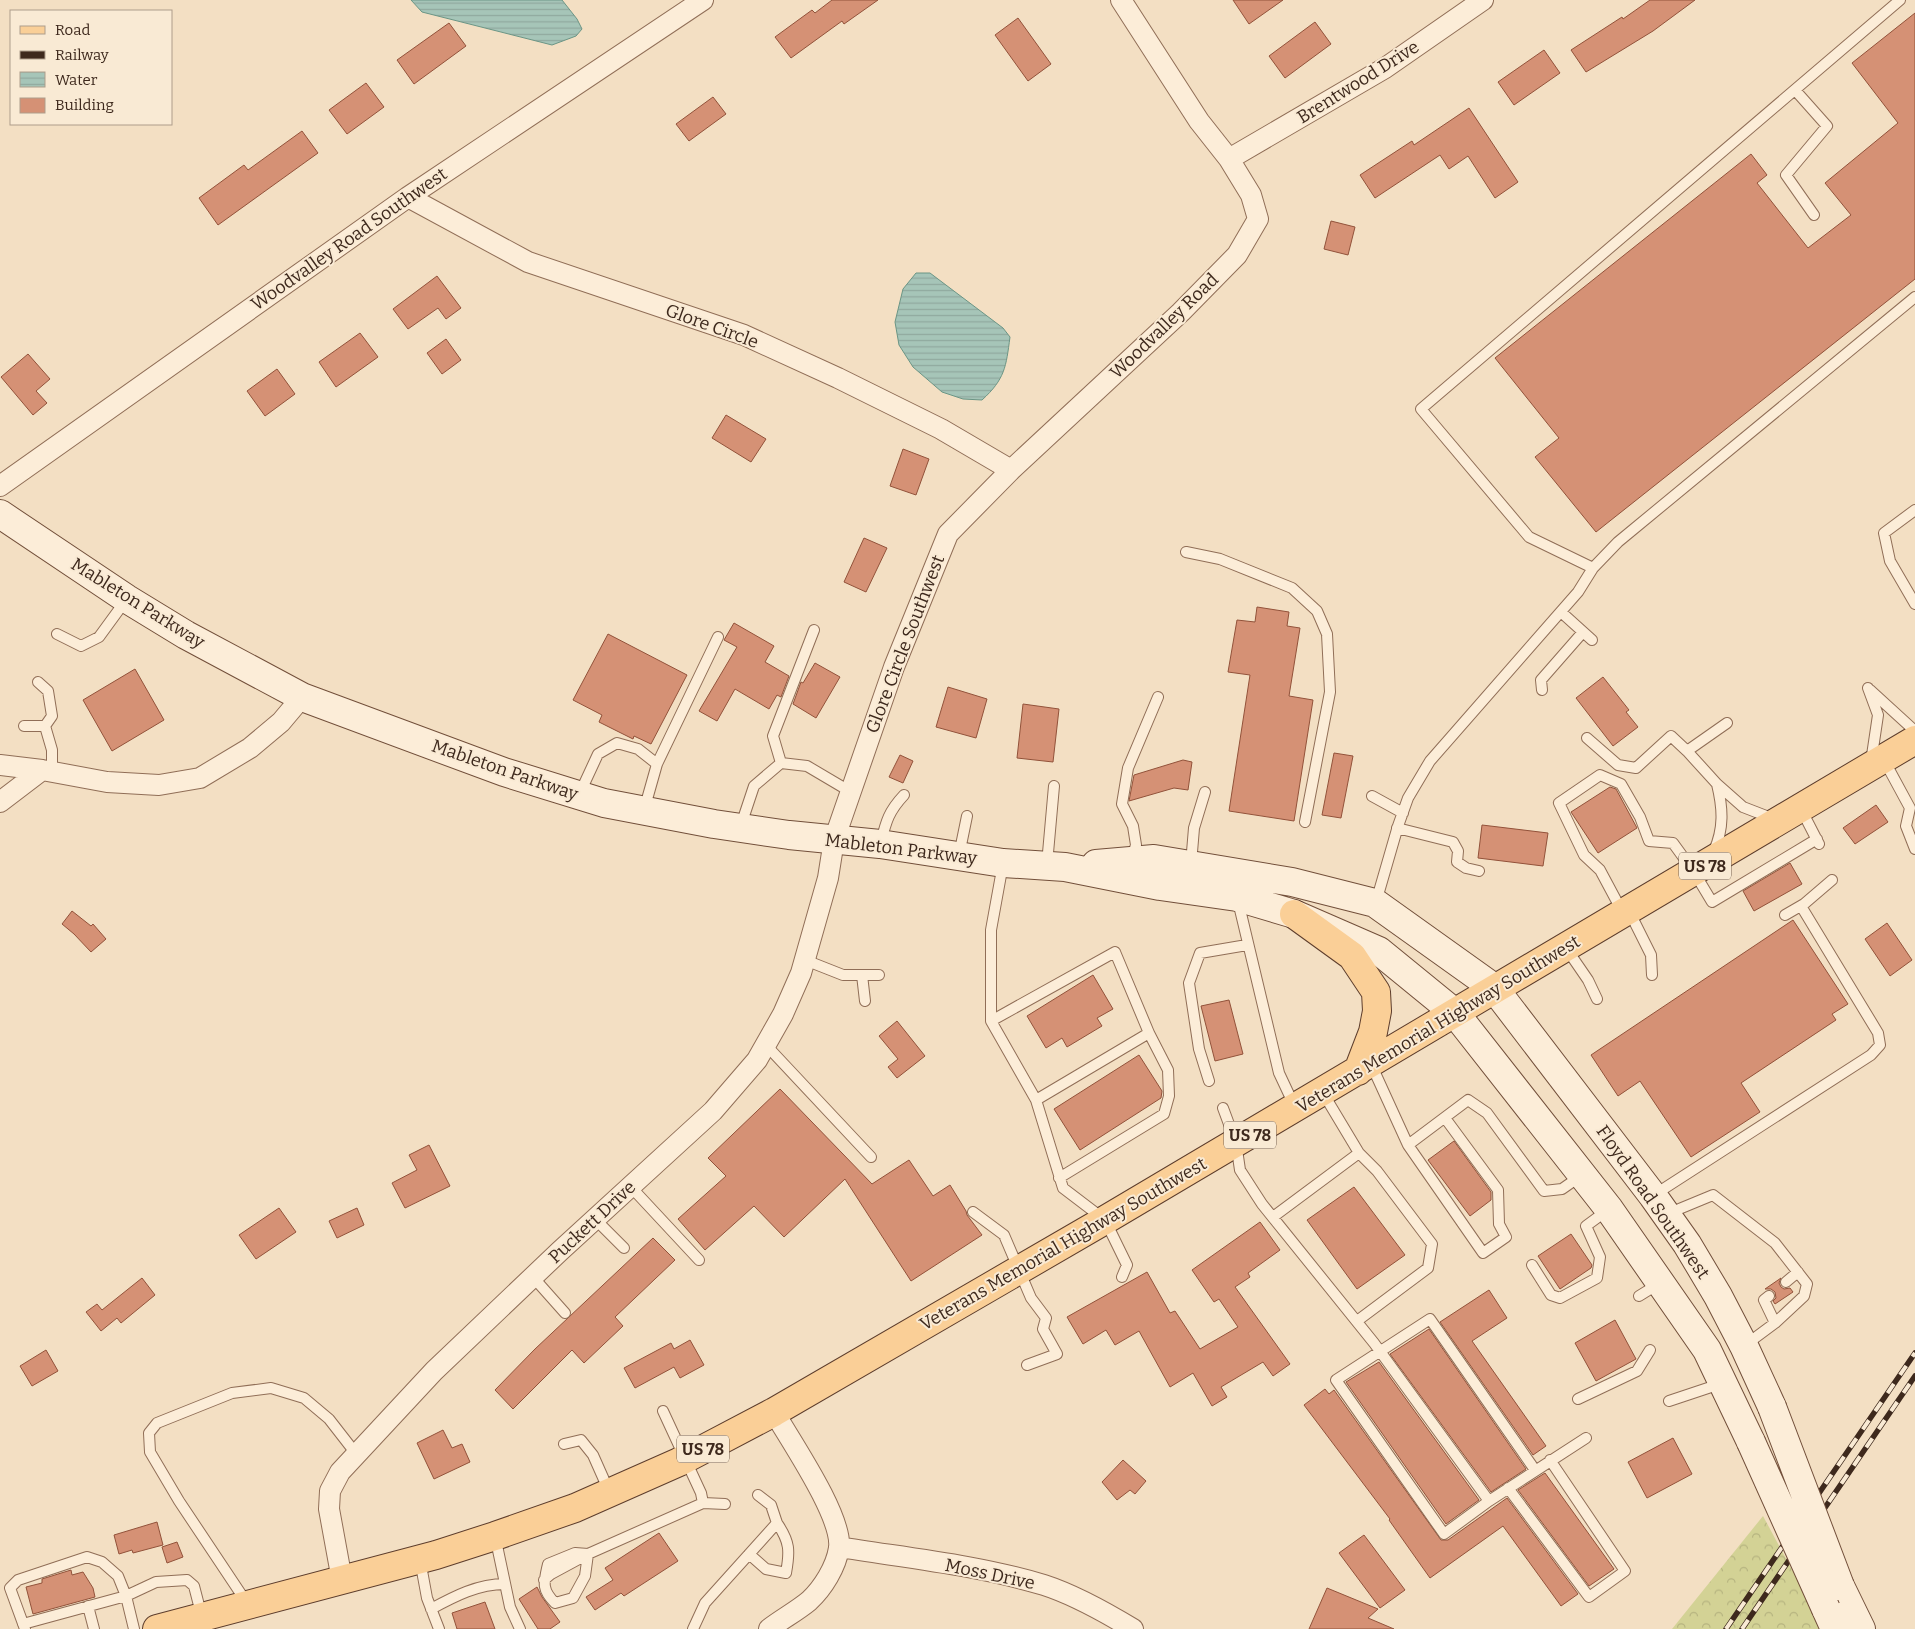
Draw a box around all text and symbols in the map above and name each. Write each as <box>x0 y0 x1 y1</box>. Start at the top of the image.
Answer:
legend <box>10 10 172 125</box>
text: Road <box>55 21 90 39</box>
street label: Brentwood Drive <box>1293 36 1423 128</box>
text: Railway <box>55 46 109 64</box>
text: Water <box>55 71 98 89</box>
text: Building <box>55 96 114 114</box>
street label: Woodvalley Road Southwest <box>247 163 452 315</box>
street label: Woodvalley Road <box>1105 268 1223 383</box>
street label: Glore Circle <box>662 299 762 353</box>
street label: Glore Circle Southwest <box>861 551 949 736</box>
street label: Mableton Parkway <box>67 553 209 653</box>
street label: Mableton Parkway <box>429 735 581 805</box>
street label: Mableton Parkway <box>824 829 979 869</box>
road number: US 78 <box>1679 852 1731 879</box>
street label: Veterans Memorial Highway Southwest <box>1292 930 1584 1118</box>
street label: Floyd Road Southwest <box>1592 1121 1715 1283</box>
road number: US 78 <box>1224 1122 1276 1148</box>
street label: Veterans Memorial Highway Southwest <box>916 1152 1211 1335</box>
street label: Puckett Drive <box>544 1176 640 1268</box>
road number: US 78 <box>677 1436 729 1462</box>
street label: Moss Drive <box>943 1554 1037 1594</box>

